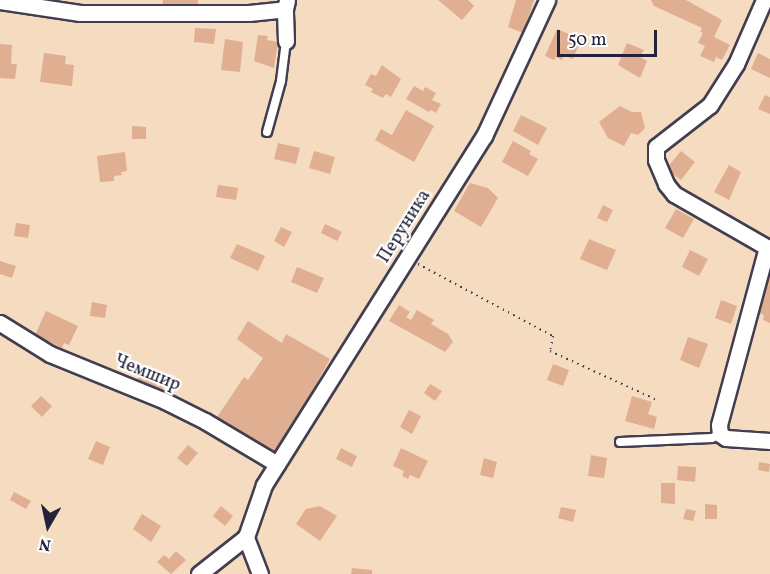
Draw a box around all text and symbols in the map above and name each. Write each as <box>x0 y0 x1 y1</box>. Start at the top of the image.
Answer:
scale bar <box>560 18 660 56</box>
text: 50 m <box>568 28 607 53</box>
street label: Перуника <box>374 186 436 268</box>
street label: Чемшир <box>111 351 183 397</box>
north arrow <box>18 496 78 556</box>
text: N <box>38 532 53 556</box>

